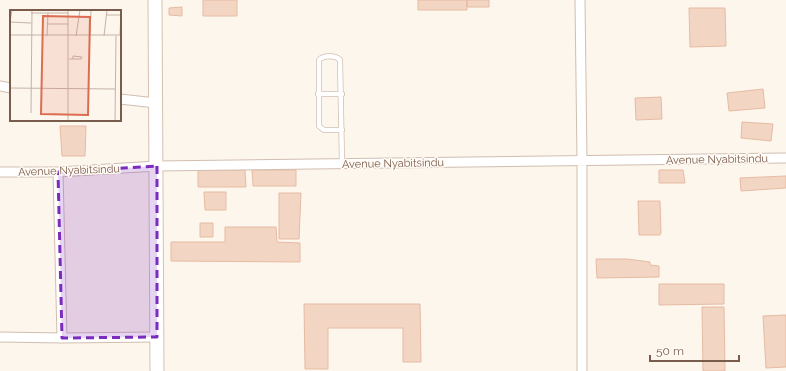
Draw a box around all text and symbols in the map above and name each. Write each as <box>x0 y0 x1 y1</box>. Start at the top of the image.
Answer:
inset map <box>10 10 121 121</box>
street label: Avenue Nyabitsindu <box>666 152 768 167</box>
street label: Avenue Nyabitsindu <box>342 156 444 171</box>
street label: Avenue Nyabitsindu <box>18 162 120 179</box>
scale bar <box>650 337 739 363</box>
text: 50 m <box>656 344 684 358</box>

